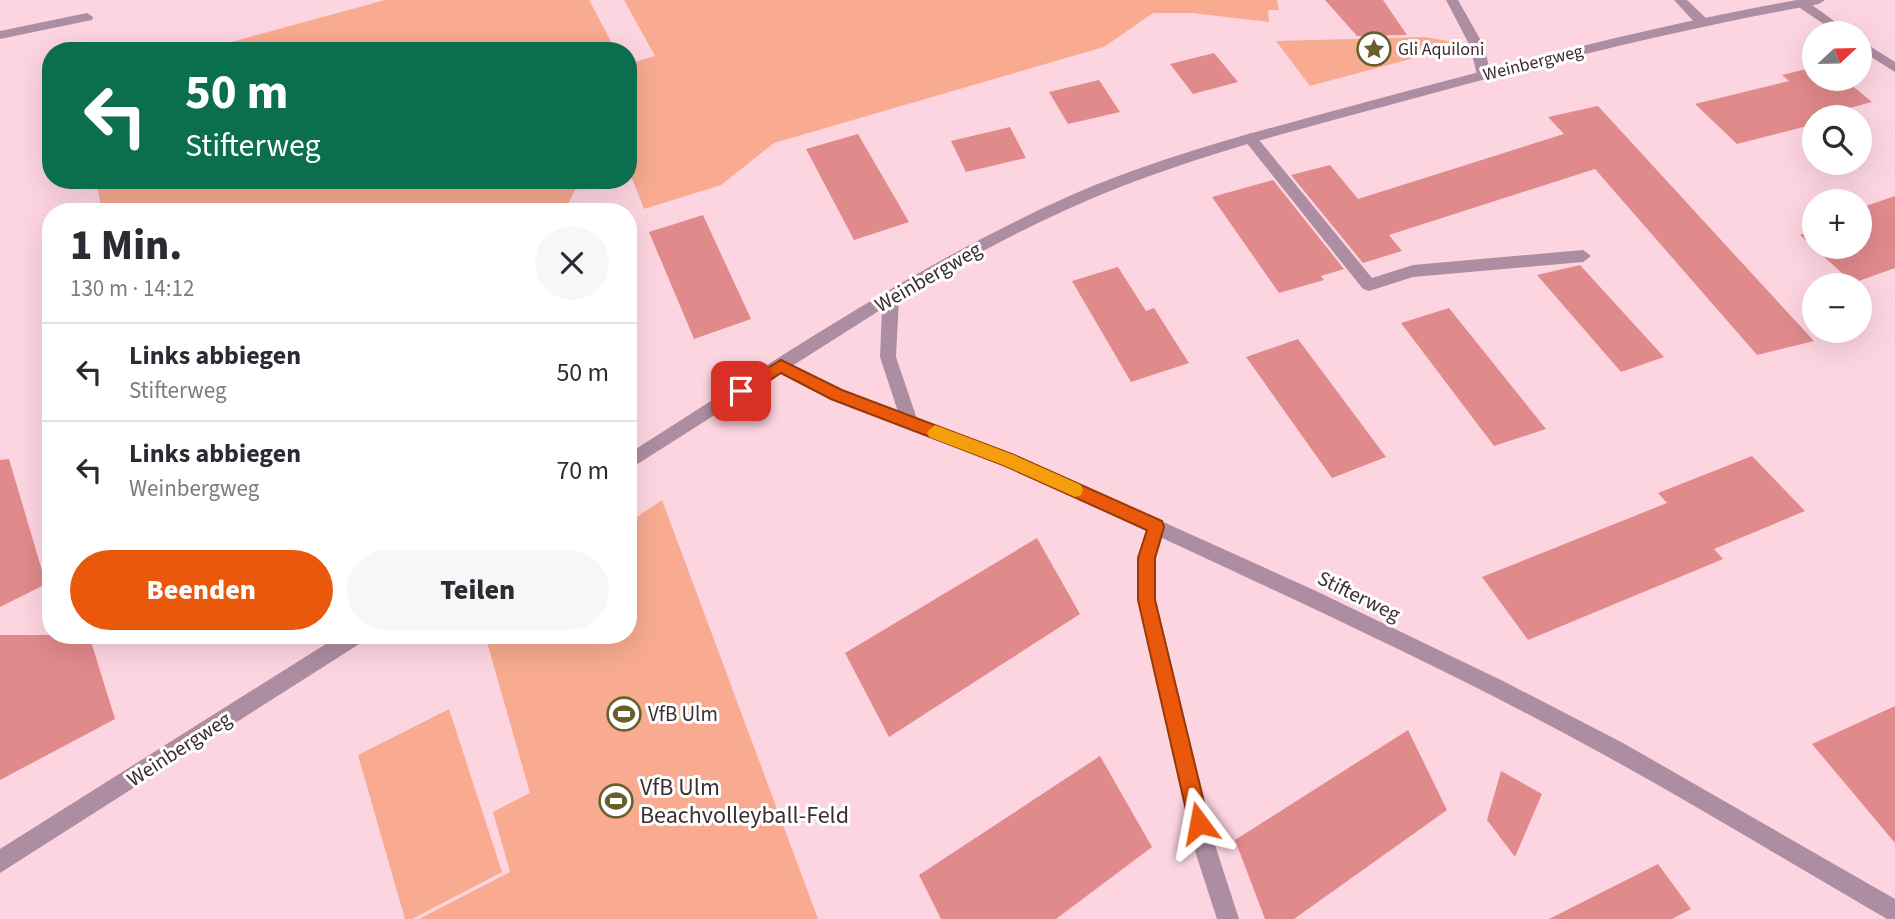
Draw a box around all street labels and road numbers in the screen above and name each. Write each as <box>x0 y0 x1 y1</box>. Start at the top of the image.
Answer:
street label: Weinbergweg <box>1480 39 1586 87</box>
street label: Weinbergweg <box>869 234 987 320</box>
street label: Stifterweg <box>1312 563 1406 629</box>
street label: Weinbergweg <box>121 704 237 794</box>

